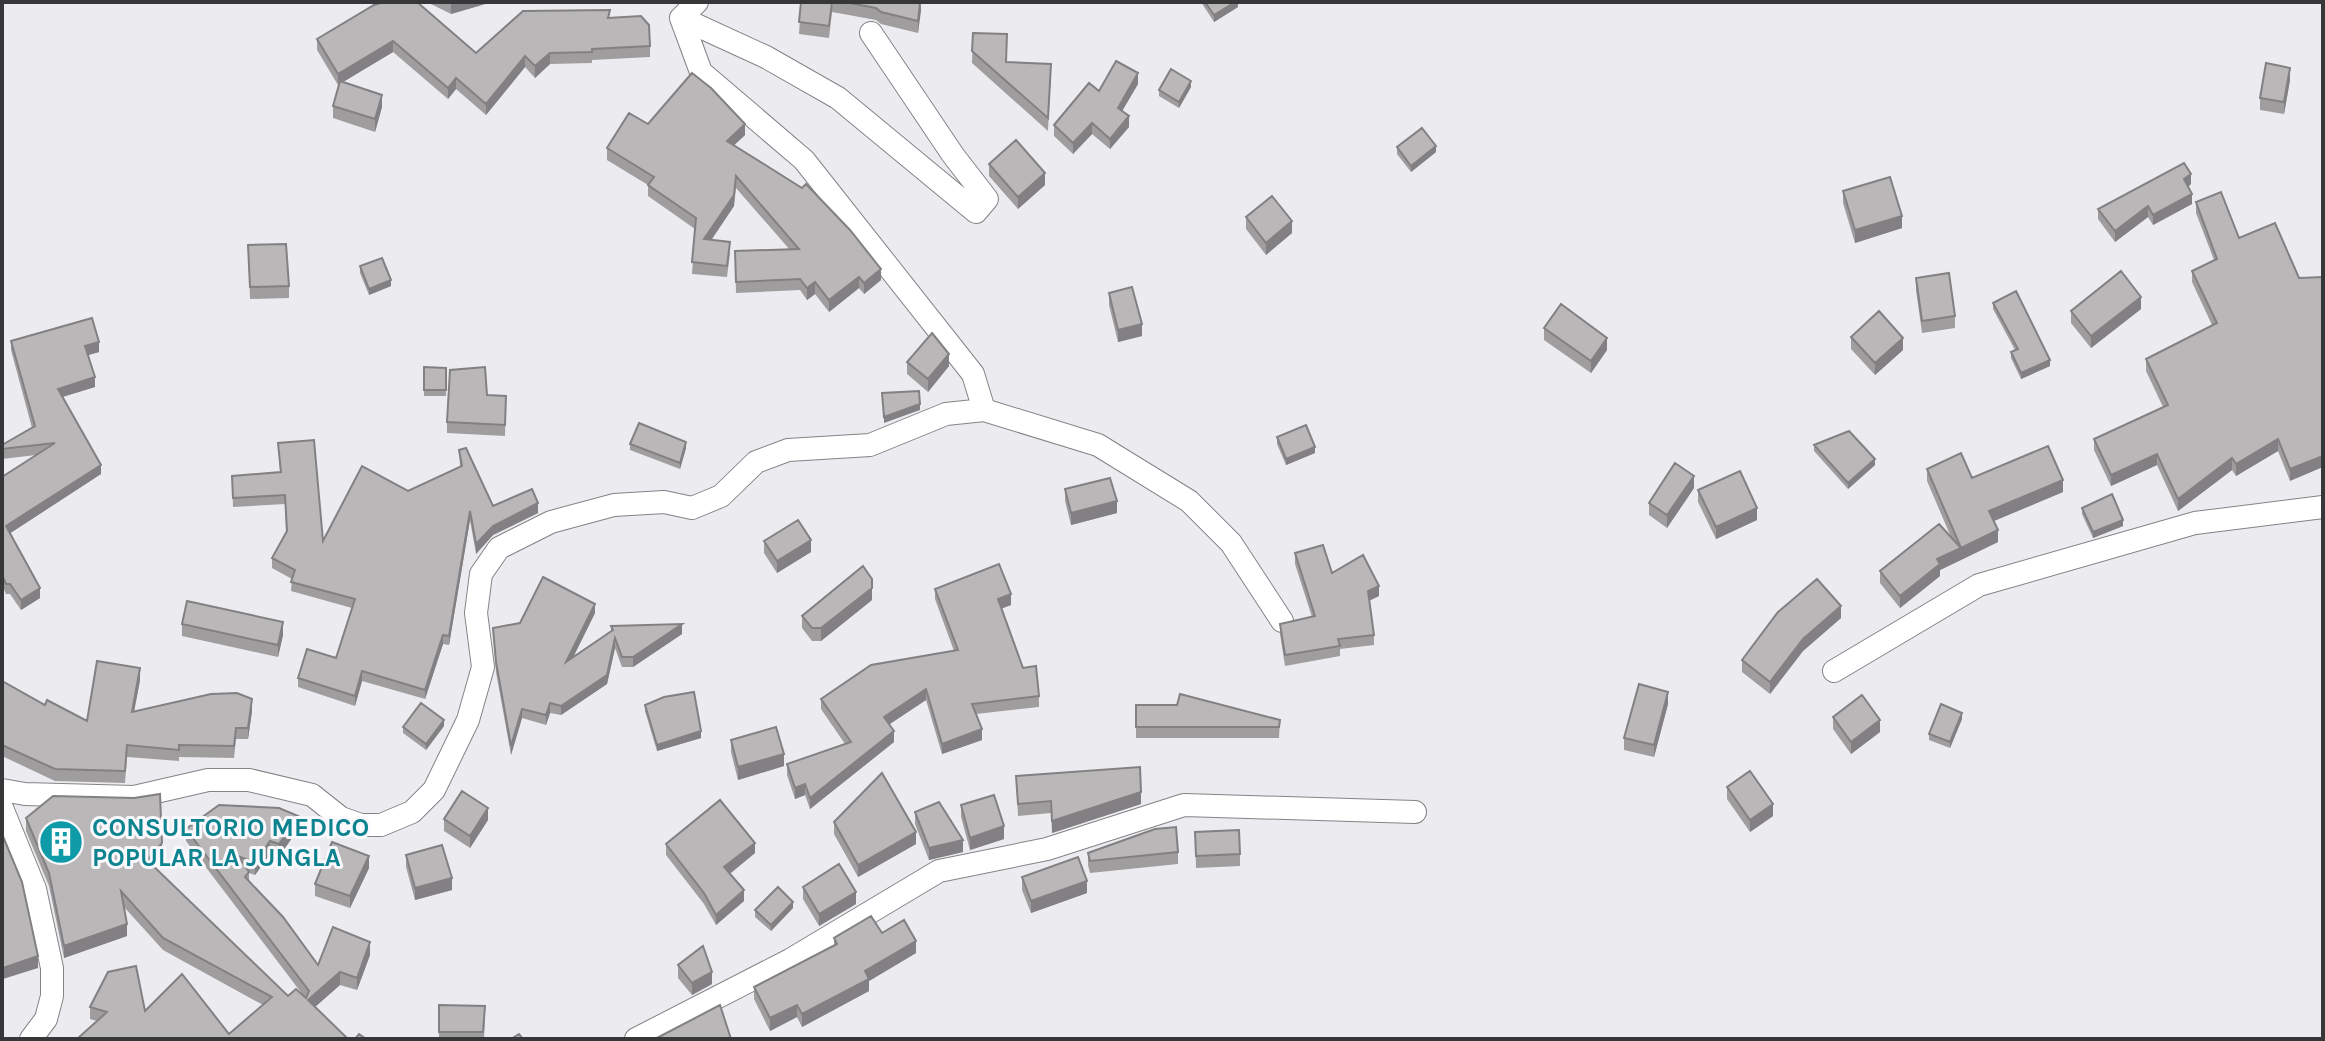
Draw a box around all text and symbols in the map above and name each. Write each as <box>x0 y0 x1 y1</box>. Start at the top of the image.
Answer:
place label: CONSULTORIO MEDICO POPULAR LA JUNGLA <box>92 812 369 873</box>
building icon: CONSULTORIO MEDICO POPULAR LA JUNGLA <box>37 818 85 866</box>

